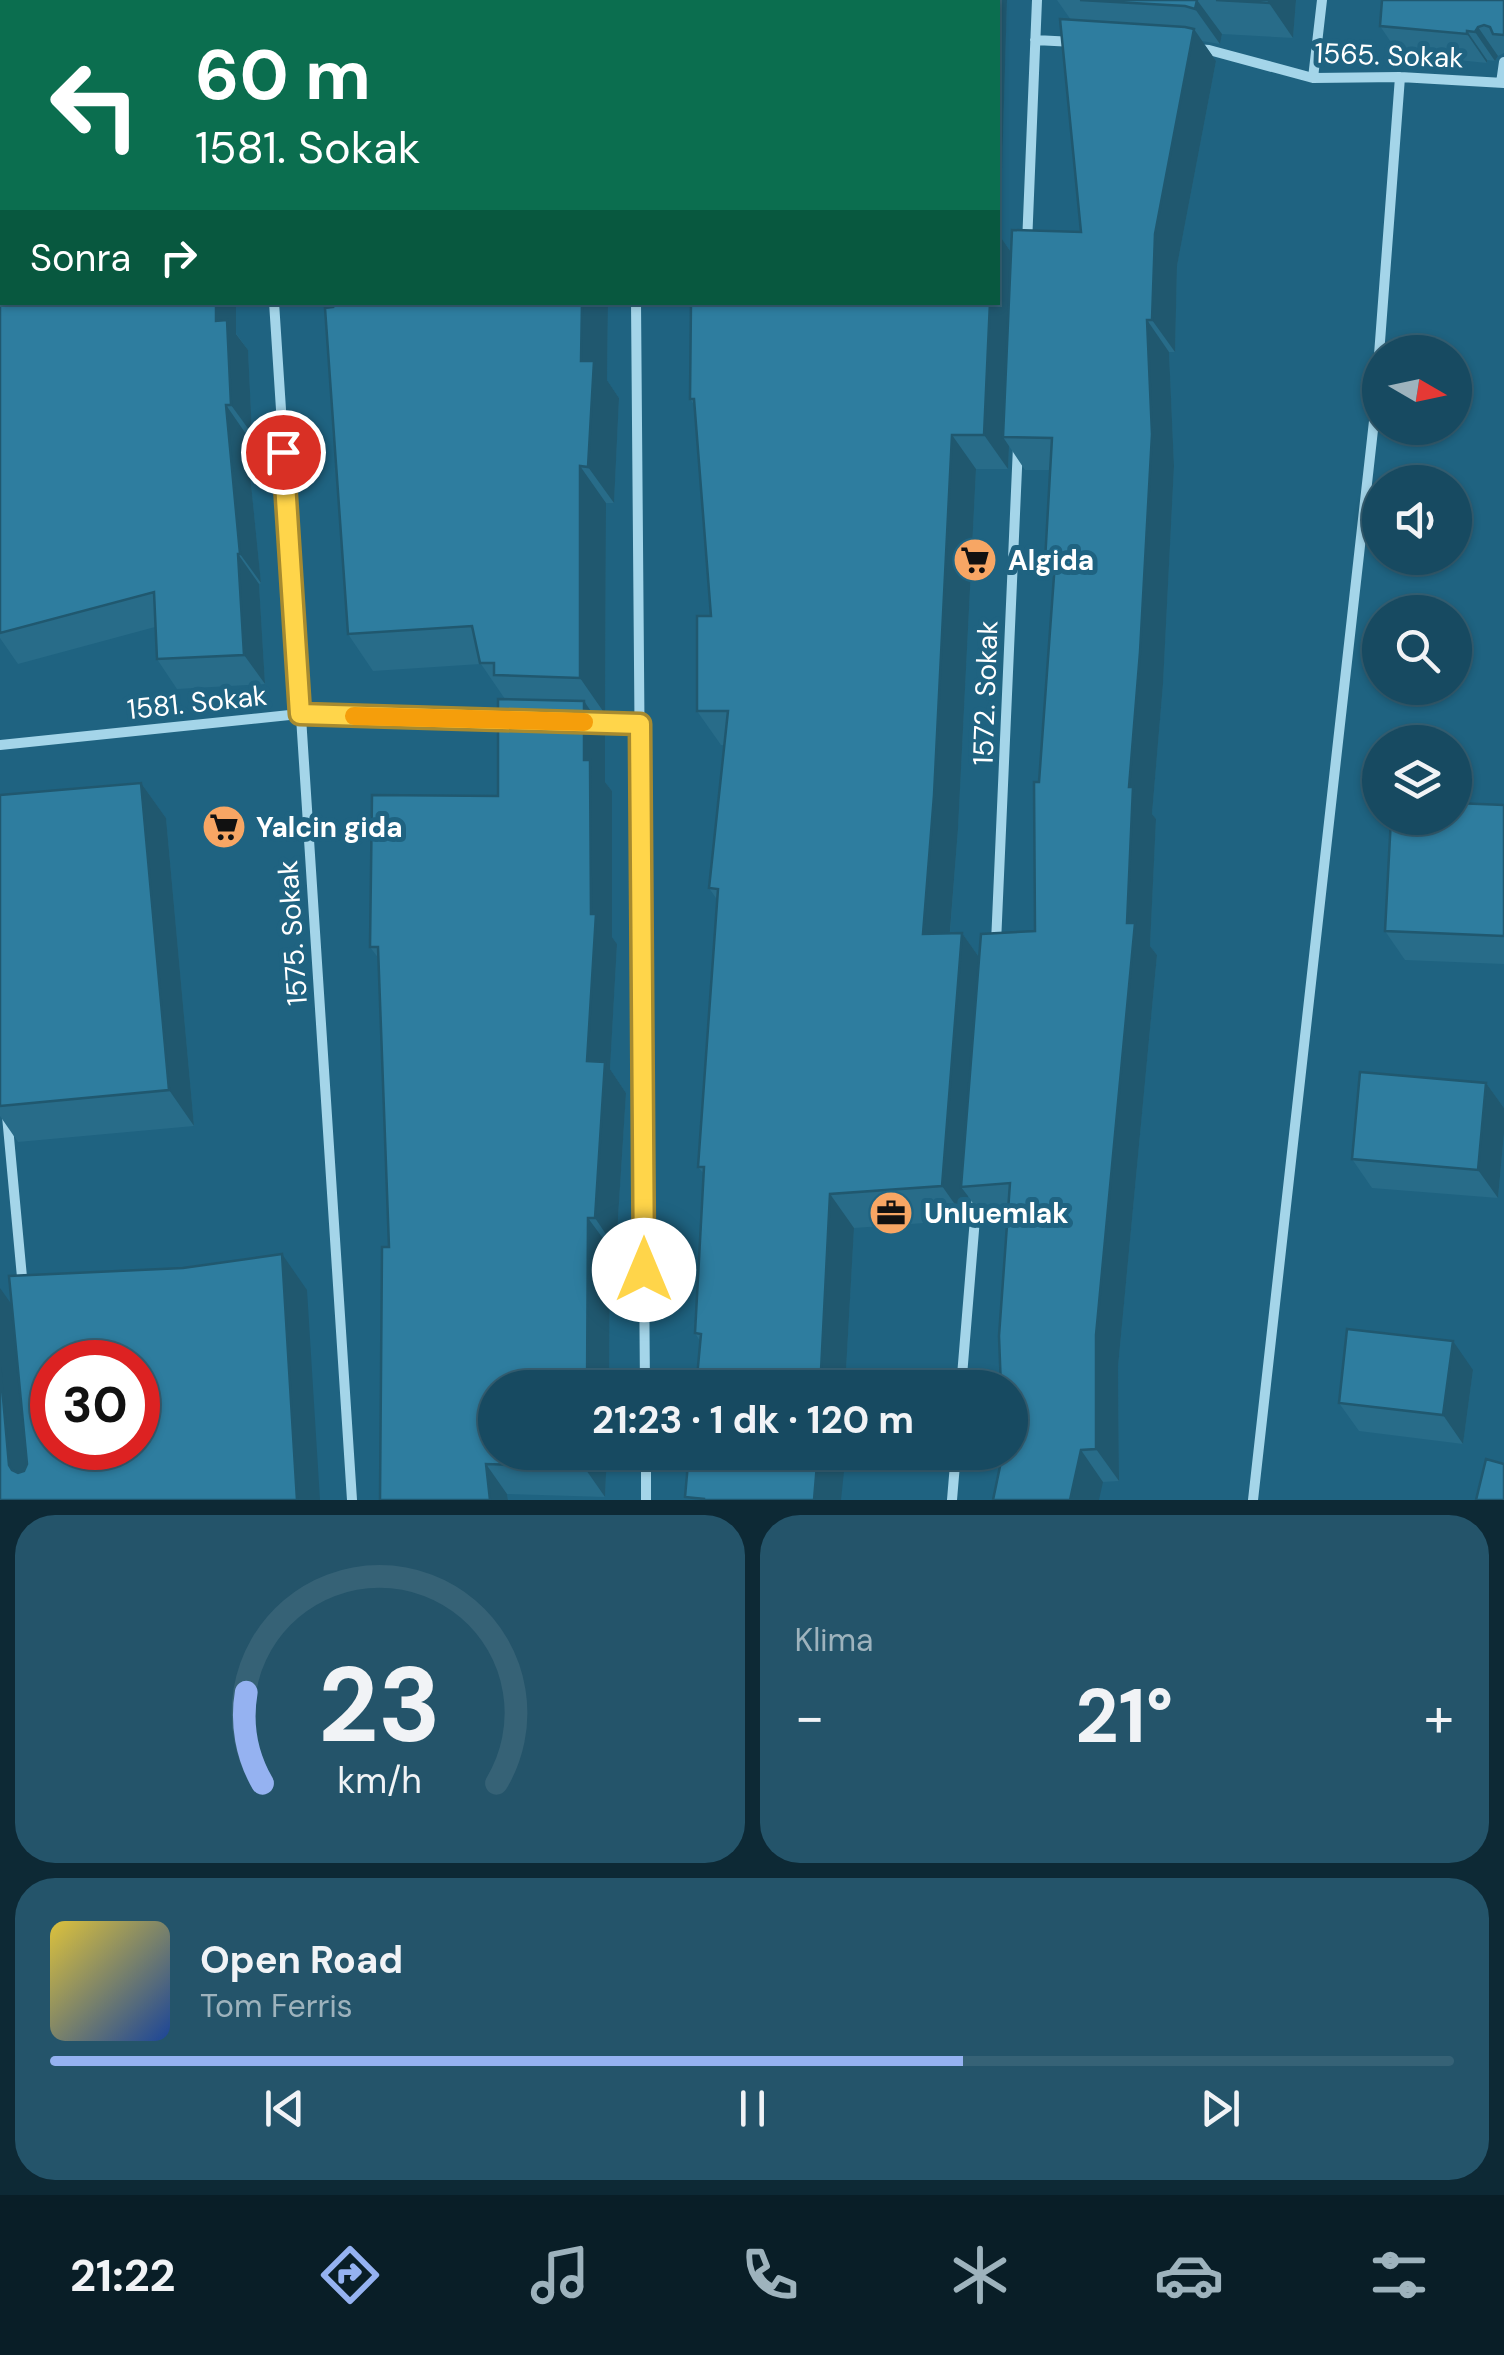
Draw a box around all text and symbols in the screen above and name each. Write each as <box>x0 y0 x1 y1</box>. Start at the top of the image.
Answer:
text: 60 m <box>195 30 371 121</box>
street label: 1565. Sokak <box>1314 34 1464 77</box>
icon: left <box>30 40 160 170</box>
text: 1581. Sokak <box>195 118 420 177</box>
icon: right <box>151 230 206 285</box>
text: Sonra <box>30 233 131 283</box>
north arrow <box>1362 335 1472 445</box>
map controls <box>1362 335 1472 835</box>
pin <box>241 410 326 495</box>
icon: arrive <box>256 425 311 480</box>
button: sound <box>1362 465 1472 575</box>
supermarket icon: Algida <box>952 537 998 583</box>
place label: Algida <box>1008 542 1094 579</box>
button: search <box>1362 595 1472 705</box>
street label: 1572. Sokak <box>964 620 1007 766</box>
street label: 1581. Sokak <box>125 677 269 728</box>
button: layers <box>1362 725 1472 835</box>
supermarket icon: Yalcin gida <box>201 804 247 850</box>
place label: Yalcin gida <box>256 809 403 846</box>
street label: 1575. Sokak <box>269 859 316 1007</box>
office icon: Unluemlak <box>868 1190 914 1236</box>
place label: Unluemlak <box>924 1195 1068 1232</box>
position arrow <box>592 1218 696 1322</box>
speed limit sign: 30 <box>30 1340 160 1470</box>
text: 21:23 · 1 dk · 120 m <box>592 1395 914 1445</box>
text: Klima <box>795 1619 873 1661</box>
text: 23 <box>318 1638 441 1773</box>
text: 21° <box>1075 1668 1173 1765</box>
text: − <box>795 1681 825 1753</box>
text: + <box>1424 1681 1454 1753</box>
text: km/h <box>338 1758 422 1804</box>
text: Open Road <box>200 1935 403 1985</box>
text: Tom Ferris <box>200 1985 353 2027</box>
icon: previous <box>257 2081 312 2136</box>
icon: pause <box>725 2081 780 2136</box>
icon: next <box>1193 2081 1248 2136</box>
icon: directions <box>315 2240 385 2310</box>
icon: music <box>525 2240 595 2310</box>
icon: phone <box>735 2240 805 2310</box>
icon: climate <box>945 2240 1015 2310</box>
icon: car <box>1154 2240 1224 2310</box>
icon: filters <box>1364 2240 1434 2310</box>
text: 21:22 <box>70 2246 176 2305</box>

